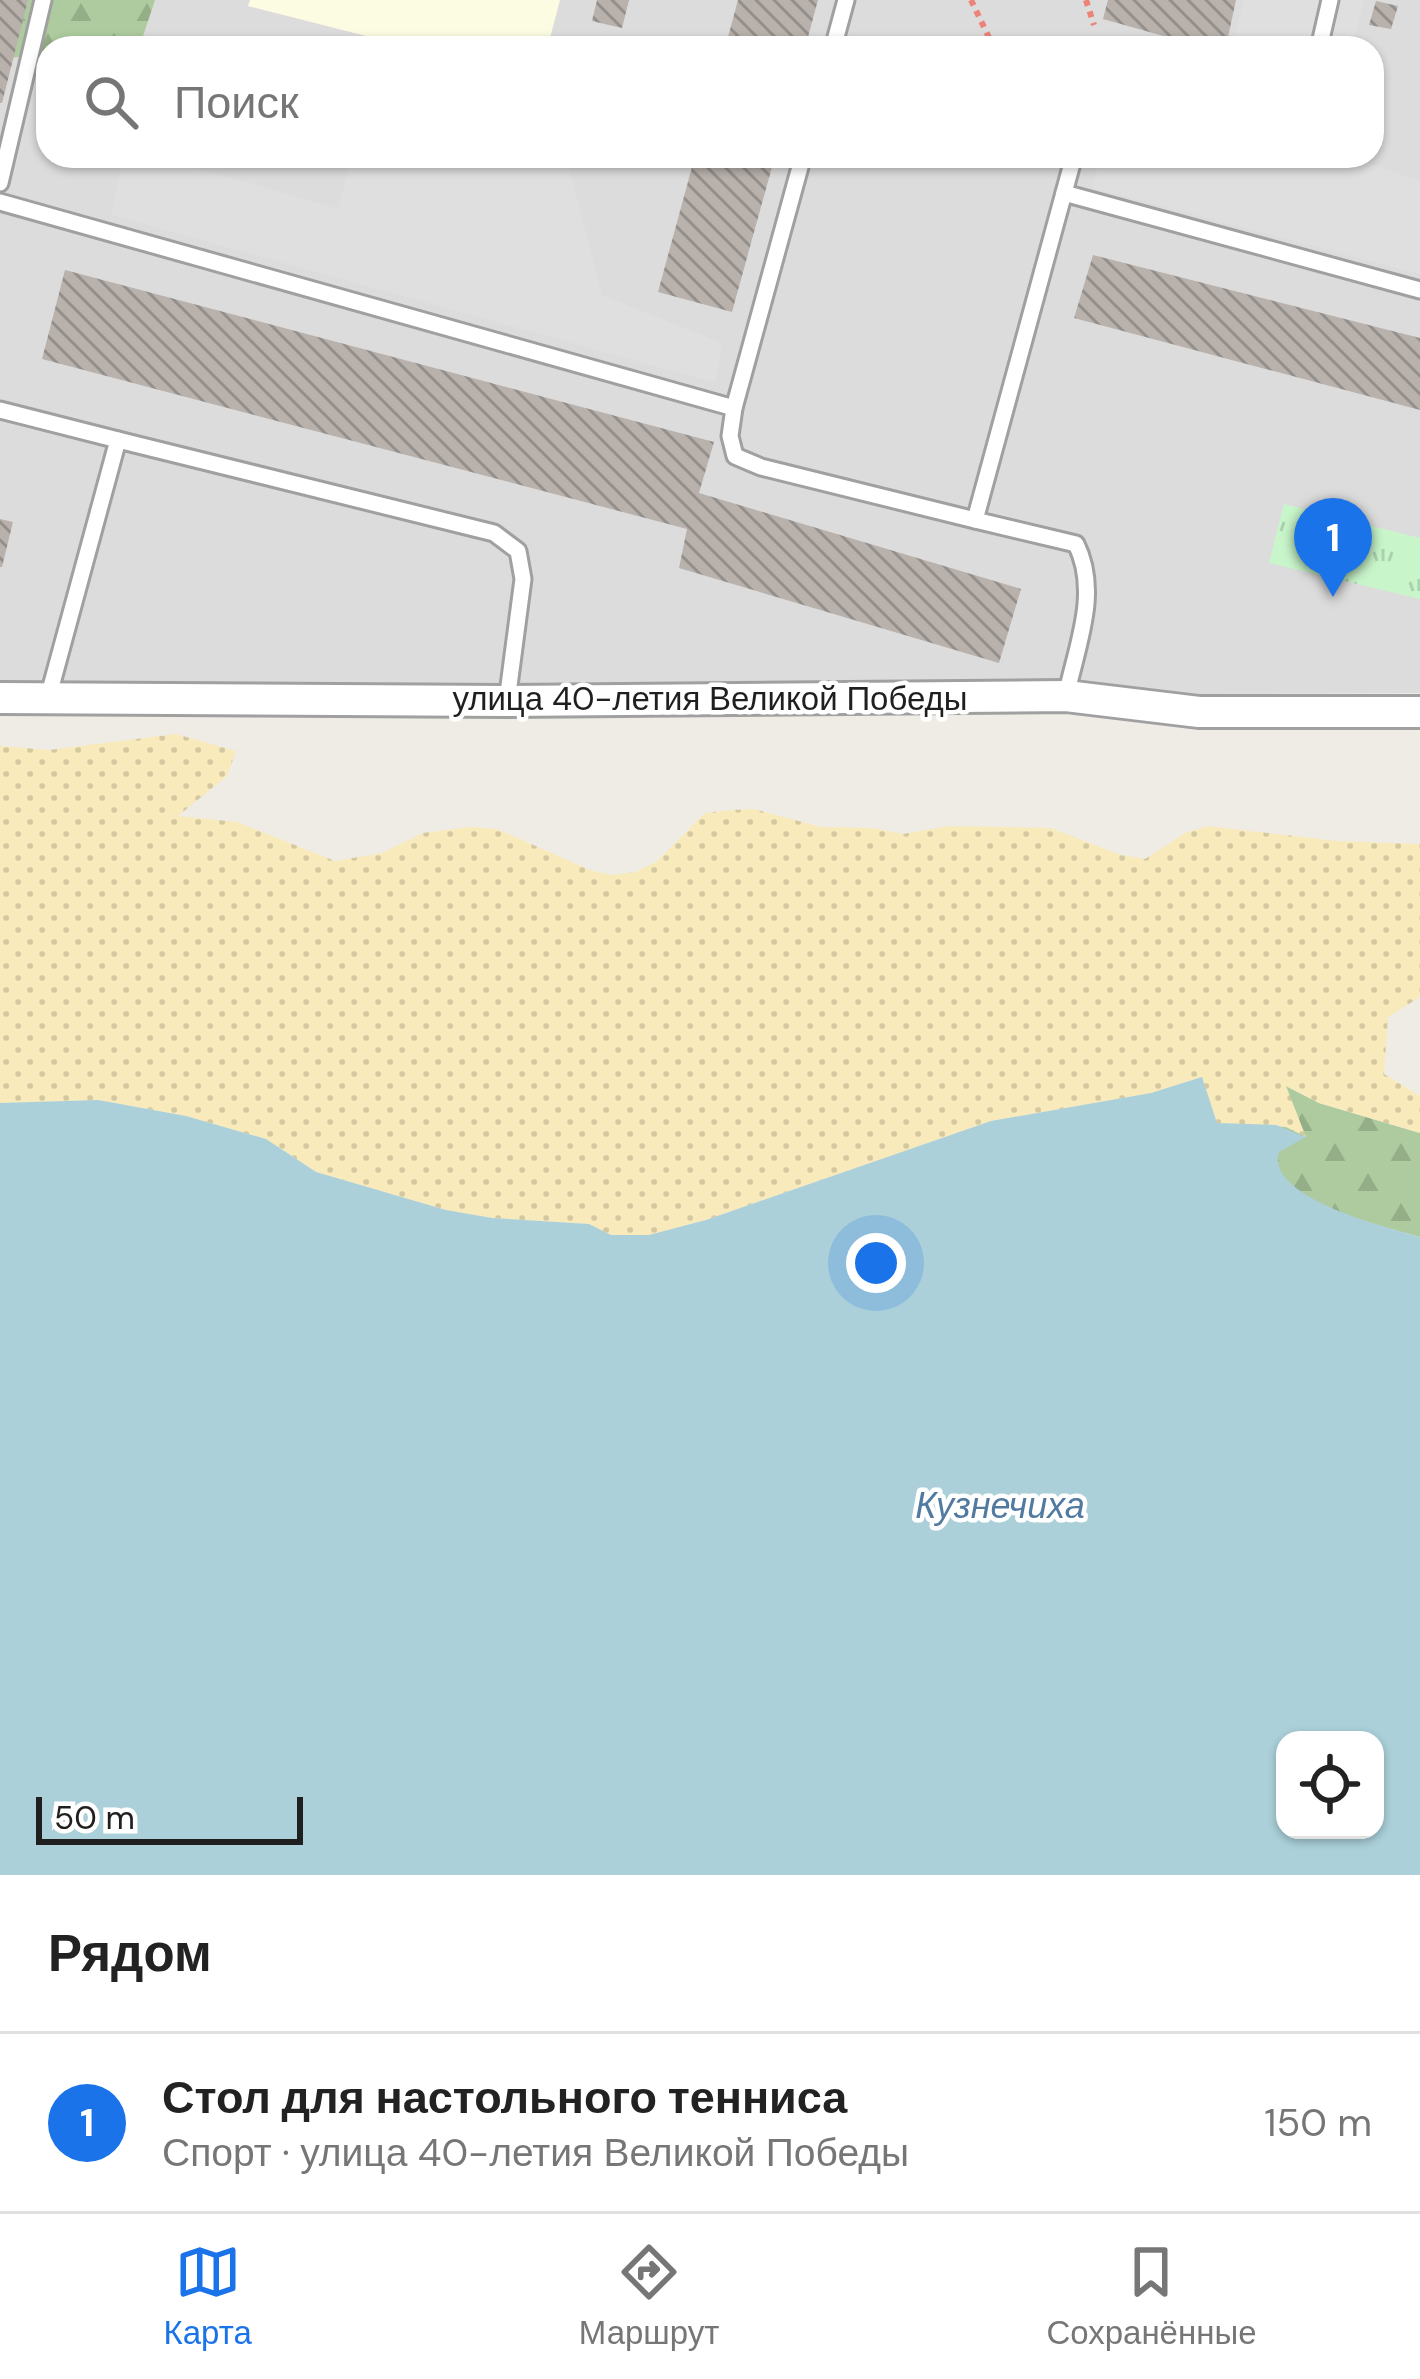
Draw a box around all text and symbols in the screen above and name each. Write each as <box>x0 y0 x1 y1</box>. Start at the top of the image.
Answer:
search box <box>36 36 1384 168</box>
icon: search <box>78 69 144 135</box>
text: Поиск <box>174 73 299 132</box>
pin: 1 <box>1294 498 1372 597</box>
street label: улица 40-летия Великой Победы <box>452 677 968 720</box>
your location <box>846 1233 906 1293</box>
water label: Кузнечиха <box>915 1482 1085 1529</box>
map controls <box>1276 1731 1384 1839</box>
button: locate <box>1276 1731 1384 1839</box>
scale bar <box>36 1791 303 1844</box>
text: 50 m <box>54 1796 135 1839</box>
text: Рядом <box>48 1920 212 1987</box>
text: Стол для настольного тенниса <box>162 2068 847 2127</box>
text: 1 <box>80 2097 94 2148</box>
text: 150 m <box>1264 2097 1372 2148</box>
text: Спорт · улица 40-летия Великой Победы <box>162 2127 909 2178</box>
tab: Карта <box>163 2239 252 2354</box>
tab: Маршрут <box>579 2239 719 2354</box>
tab: Сохранённые <box>1046 2239 1257 2354</box>

